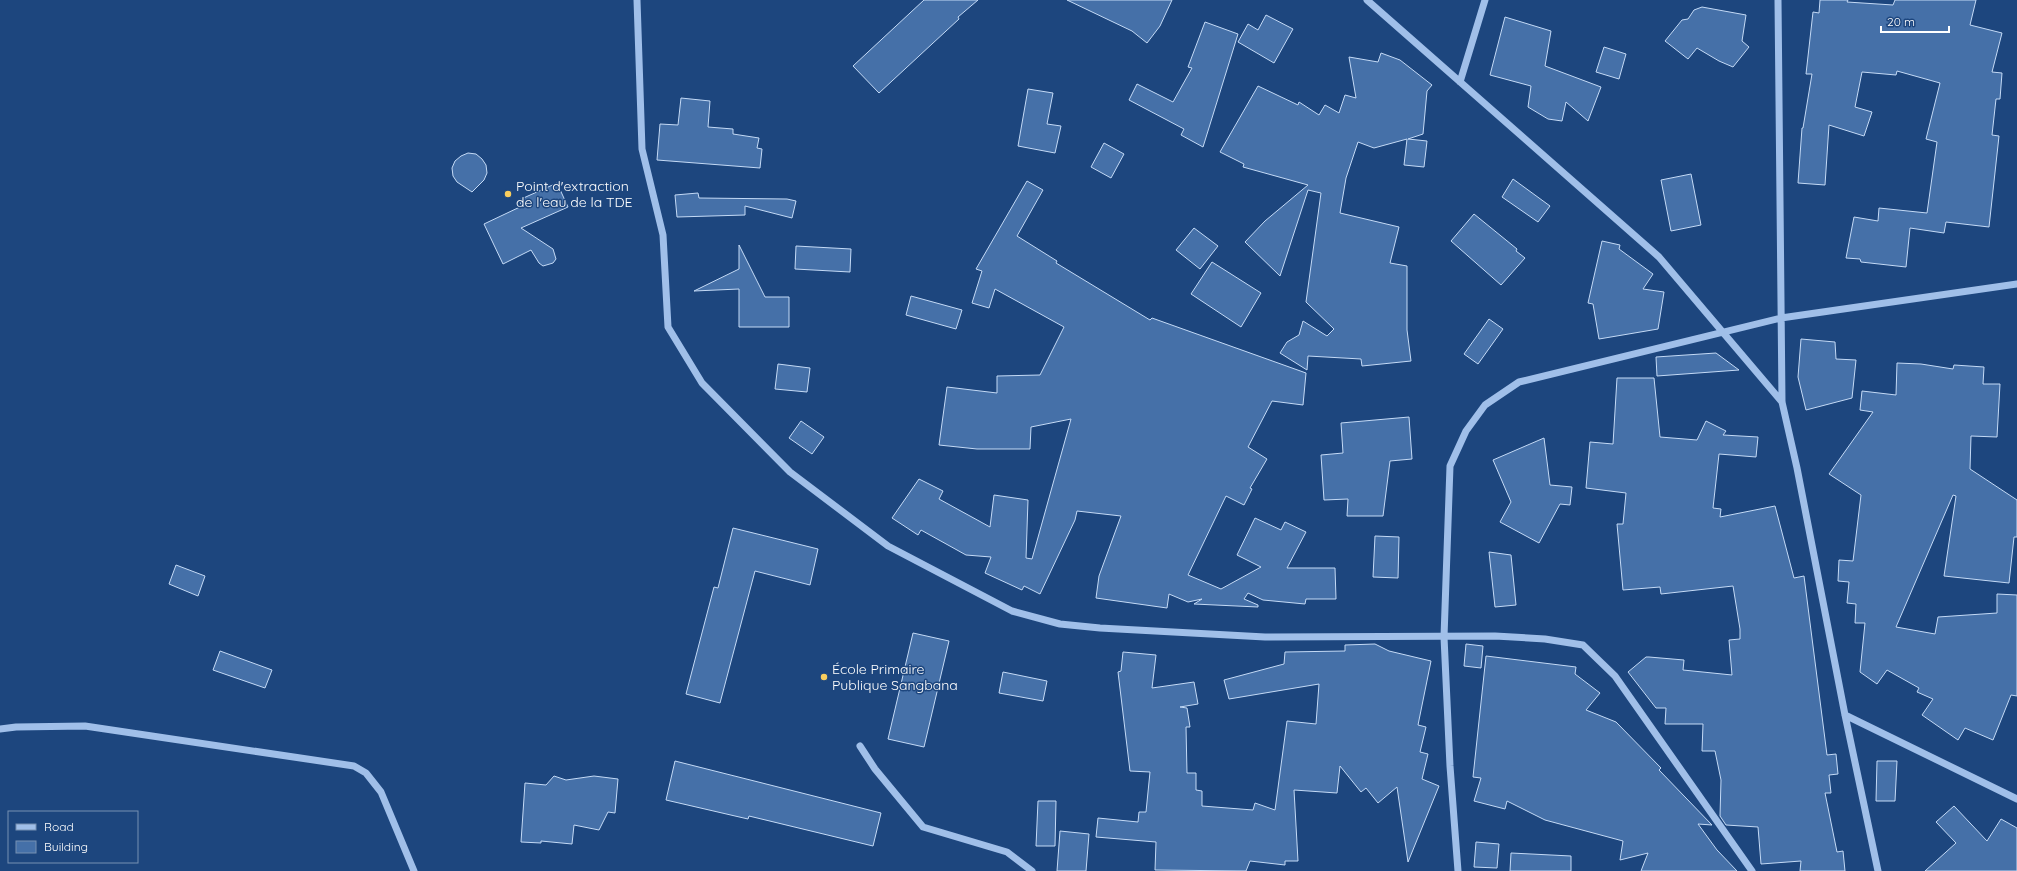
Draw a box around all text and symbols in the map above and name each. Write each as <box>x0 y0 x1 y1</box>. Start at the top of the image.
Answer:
scale bar <box>1881 8 1949 34</box>
text: 20 m <box>1887 14 1915 29</box>
place label: Point d'extraction de l'eau de la TDE <box>516 177 632 211</box>
marker: Point d'extraction de l'eau de la TDE <box>503 189 513 199</box>
place label: École Primaire Publique Sangbana <box>832 660 958 694</box>
marker: École Primaire Publique Sangbana <box>819 672 829 682</box>
legend <box>8 811 138 863</box>
text: Road <box>44 819 74 834</box>
text: Building <box>44 839 88 854</box>

